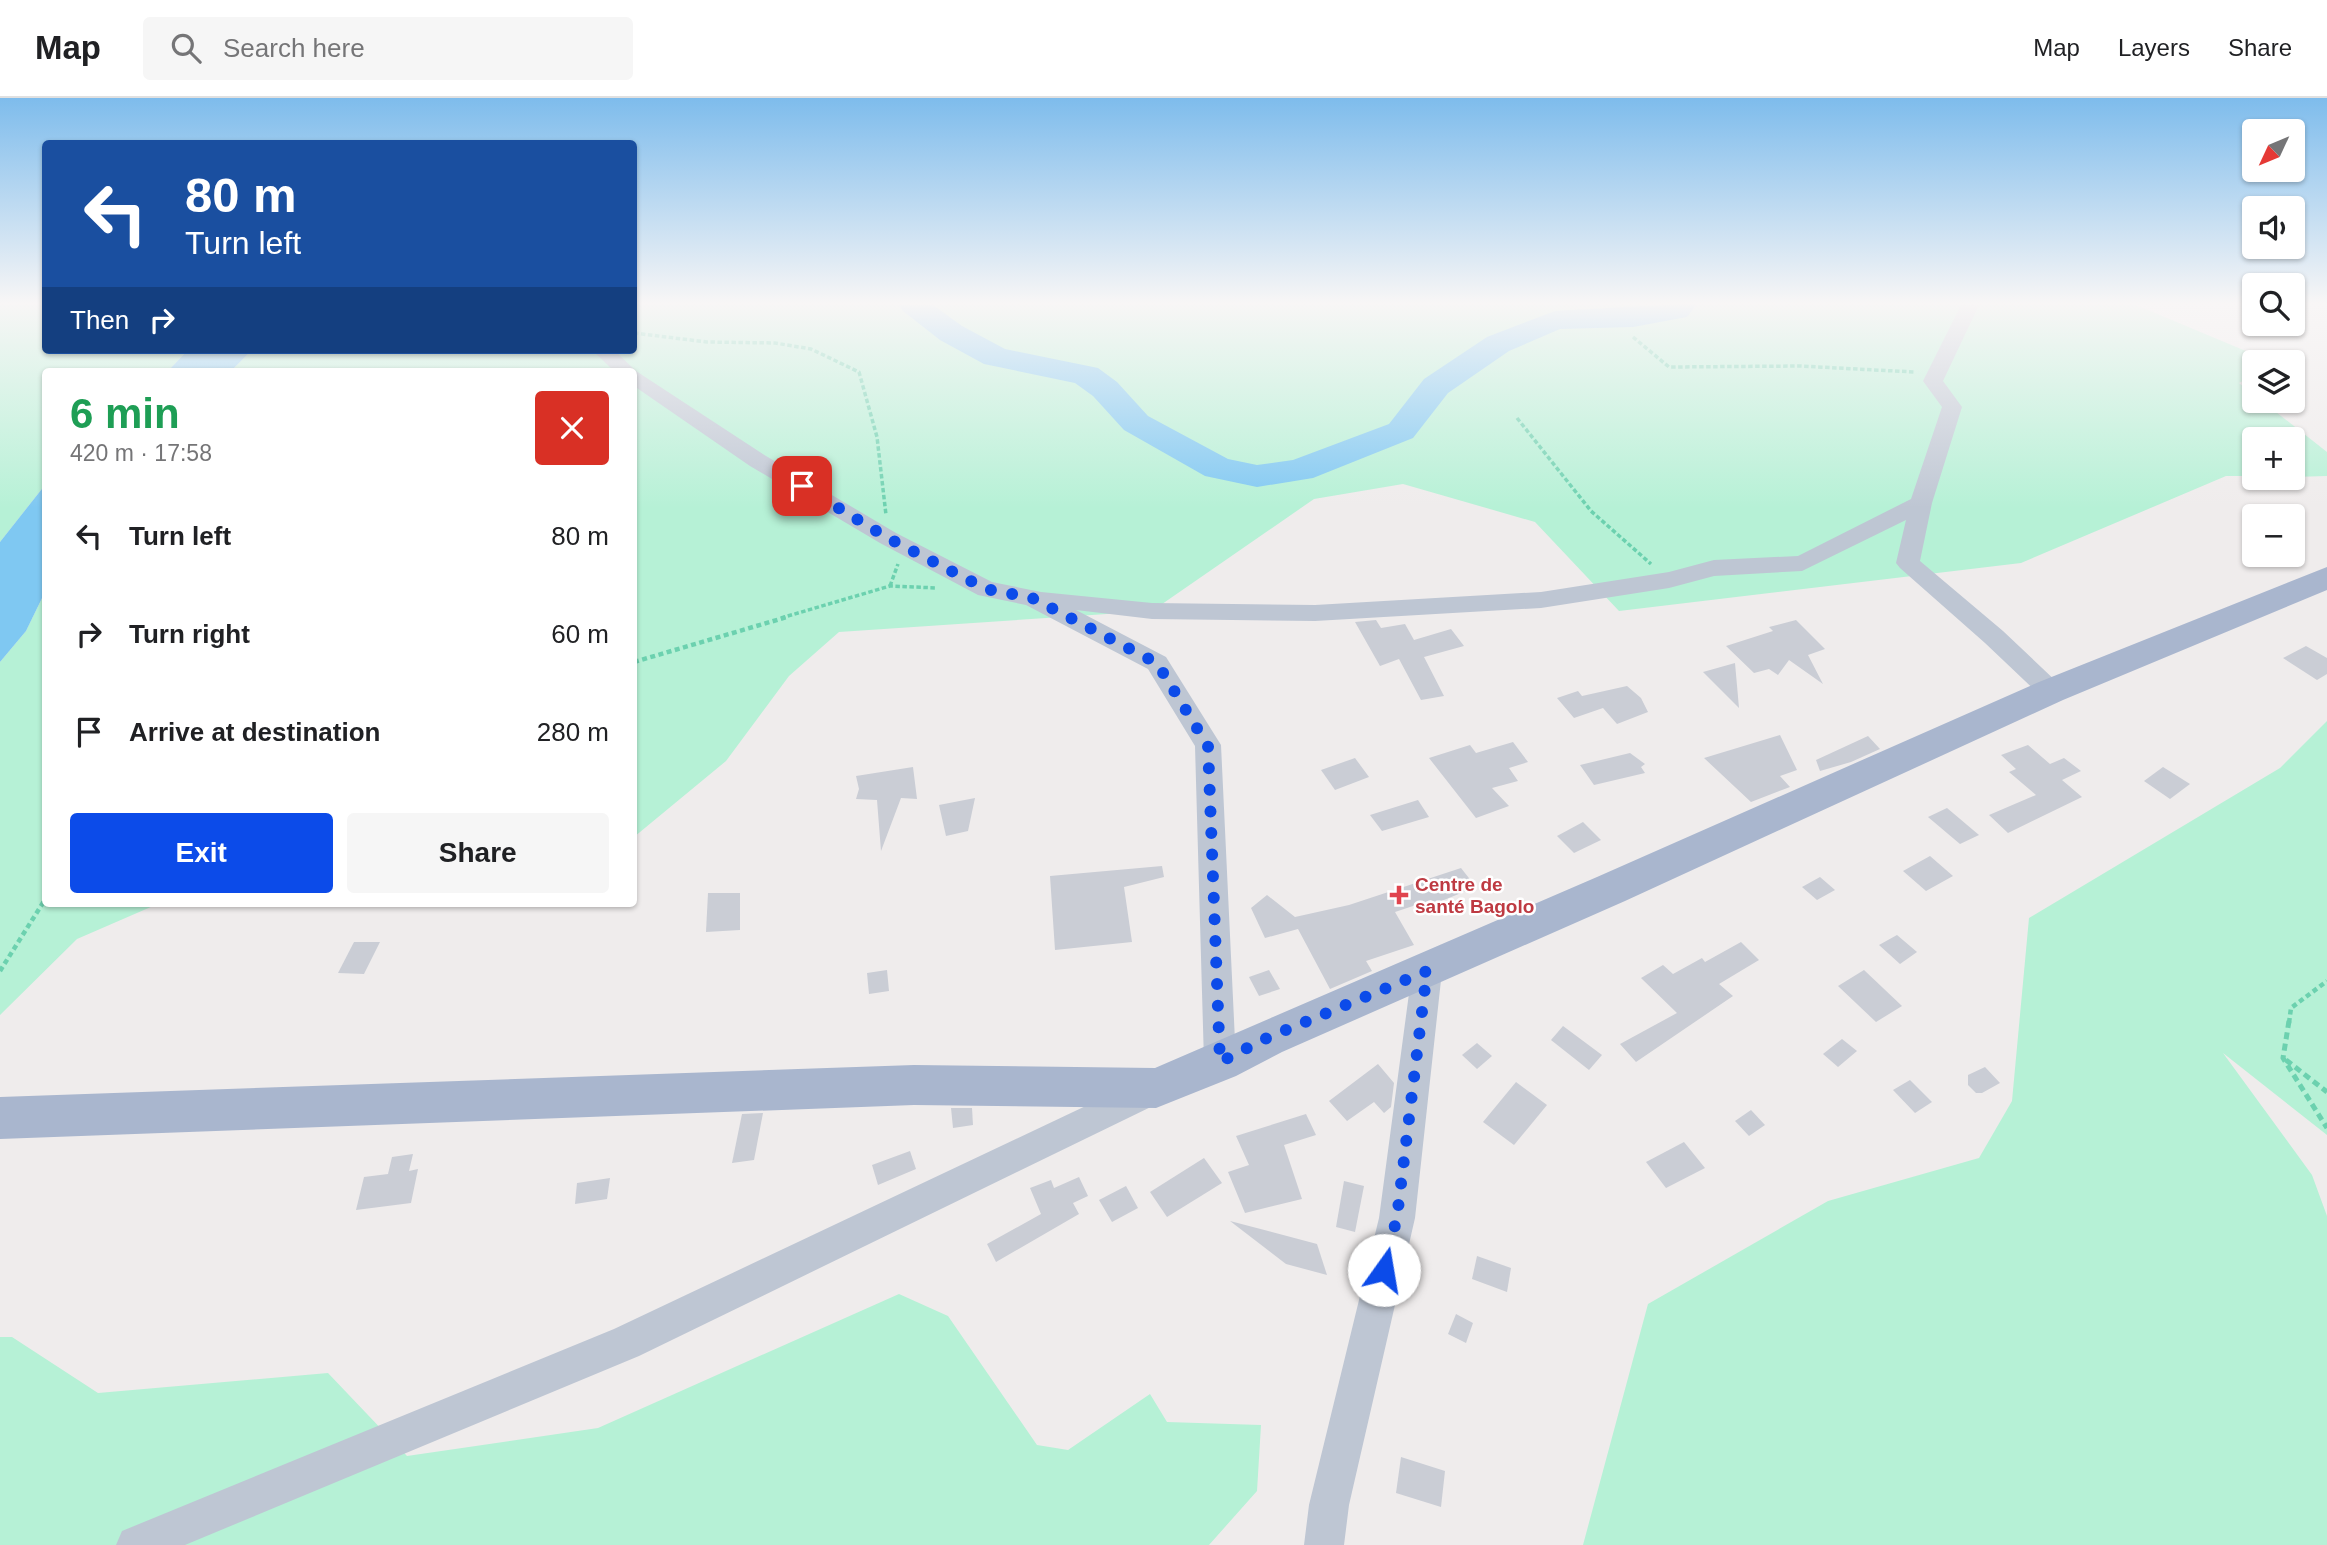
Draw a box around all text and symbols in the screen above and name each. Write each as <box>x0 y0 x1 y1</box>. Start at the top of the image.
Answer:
search box <box>143 17 633 80</box>
text: Map <box>35 29 101 66</box>
icon: search <box>167 29 205 67</box>
text: Search here <box>223 33 365 63</box>
text: Map <box>2033 34 2080 61</box>
text: Layers <box>2118 34 2190 61</box>
text: Share <box>2228 34 2292 61</box>
north arrow <box>2242 119 2305 182</box>
map controls <box>2242 119 2305 567</box>
icon: left <box>70 168 161 259</box>
text: 80 m <box>185 168 297 222</box>
button: sound <box>2242 196 2305 259</box>
text: Turn left <box>185 225 301 261</box>
button: search <box>2242 273 2305 336</box>
icon: right <box>143 301 181 339</box>
text: Then <box>70 305 129 335</box>
button: layers <box>2242 350 2305 413</box>
text: 6 min <box>70 390 180 437</box>
button: close <box>535 391 609 465</box>
button: + <box>2242 427 2305 490</box>
text: 420 m · 17:58 <box>70 440 212 466</box>
pin <box>772 456 832 516</box>
icon: arrive <box>783 467 821 505</box>
button: − <box>2242 504 2305 567</box>
icon: left <box>70 517 108 555</box>
text: Turn left <box>129 521 231 551</box>
text: 80 m <box>551 521 609 551</box>
icon: right <box>70 615 108 653</box>
text: Turn right <box>129 619 250 649</box>
text: 60 m <box>551 619 609 649</box>
icon: arrive <box>70 713 108 751</box>
text: Arrive at destination <box>129 717 380 747</box>
text: 280 m <box>537 717 609 747</box>
button: Exit <box>70 813 333 893</box>
button: Share <box>347 813 609 893</box>
place label: Centre de santé Bagolo <box>1415 874 1534 917</box>
marker: Centre de santé Bagolo <box>1389 885 1409 905</box>
position arrow <box>1347 1233 1421 1307</box>

